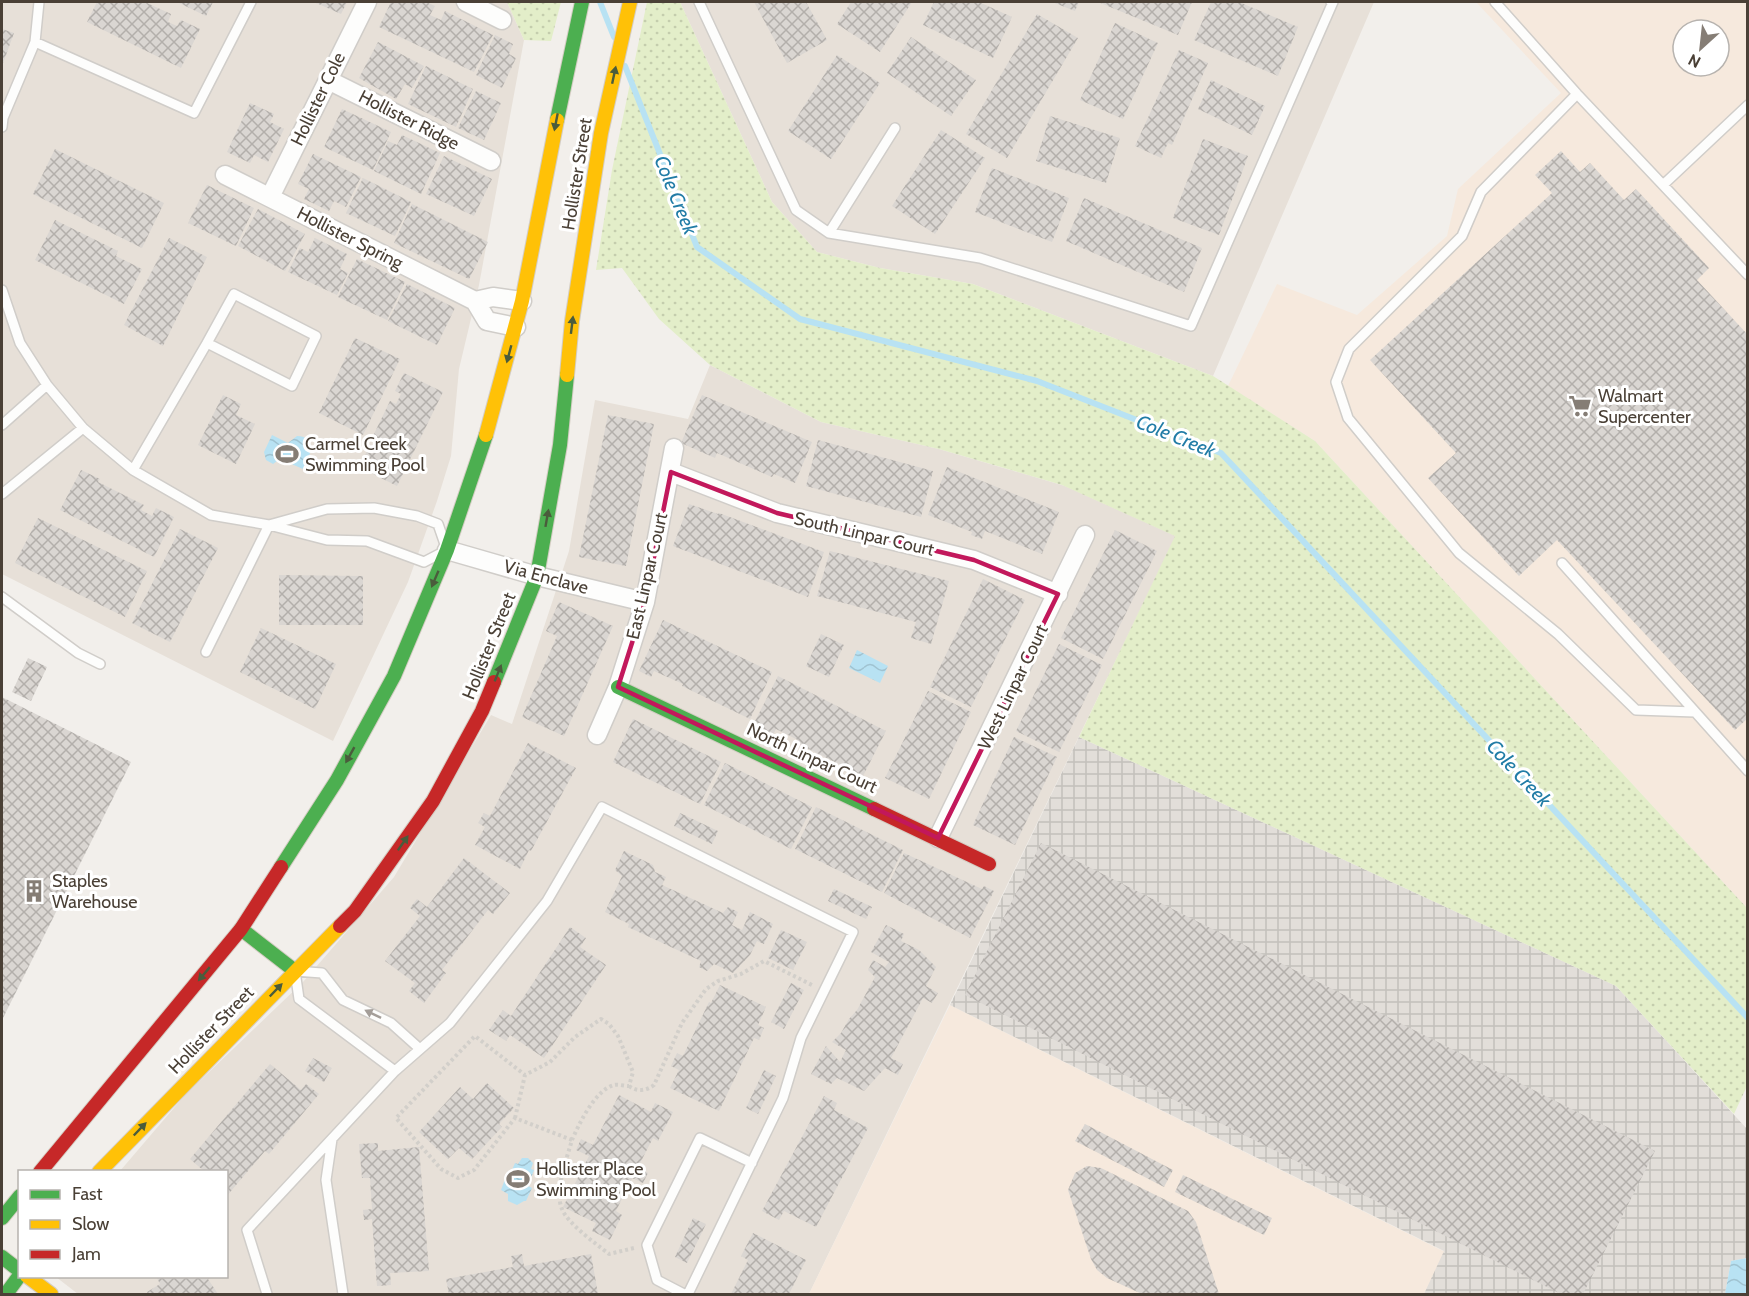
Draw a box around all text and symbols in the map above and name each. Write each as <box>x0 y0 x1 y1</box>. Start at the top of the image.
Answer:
north arrow <box>1671 18 1731 78</box>
street label: Hollister Cole <box>286 49 350 149</box>
text: N <box>1685 50 1704 72</box>
one-way arrow <box>609 66 619 85</box>
street label: Hollister Ridge <box>355 85 463 155</box>
one-way arrow <box>551 113 560 132</box>
street label: Hollister Street <box>557 116 597 232</box>
water label: Cole Creek <box>649 152 703 239</box>
street label: Hollister Spring <box>293 202 408 275</box>
one-way arrow <box>567 315 577 334</box>
one-way arrow <box>504 345 513 363</box>
place label: Walmart Supercenter <box>1598 385 1691 428</box>
supermarket icon: Walmart Supercenter <box>1567 393 1593 419</box>
water label: Cole Creek <box>1133 409 1220 463</box>
place label: Carmel Creek Swimming Pool <box>305 433 425 476</box>
sports icon: Carmel Creek Swimming Pool <box>274 441 300 467</box>
street label: South Linpar Court <box>792 507 936 561</box>
one-way arrow <box>543 509 552 528</box>
street label: East Linpar Court <box>622 510 672 642</box>
street label: Via Enclave <box>501 555 591 599</box>
one-way arrow <box>430 571 440 589</box>
street label: Hollister Street <box>458 589 520 703</box>
street label: West Linpar Court <box>973 621 1053 753</box>
one-way arrow <box>493 664 503 682</box>
street label: North Linpar Court <box>743 718 881 798</box>
water label: Cole Creek <box>1482 734 1557 813</box>
one-way arrow <box>345 746 355 763</box>
one-way arrow <box>397 835 409 851</box>
place label: Staples Warehouse <box>52 870 137 913</box>
building icon: Staples Warehouse <box>21 878 47 904</box>
one-way arrow <box>198 966 211 981</box>
street label: Hollister Street <box>164 982 258 1078</box>
one-way arrow <box>269 984 283 998</box>
one-way arrow <box>365 1010 382 1019</box>
one-way arrow <box>132 1123 146 1137</box>
place label: Hollister Place Swimming Pool <box>536 1158 656 1201</box>
sports icon: Hollister Place Swimming Pool <box>505 1166 531 1192</box>
legend <box>18 1170 228 1278</box>
text: Fast <box>72 1183 103 1205</box>
text: Slow <box>72 1213 109 1235</box>
text: Jam <box>71 1243 101 1265</box>

